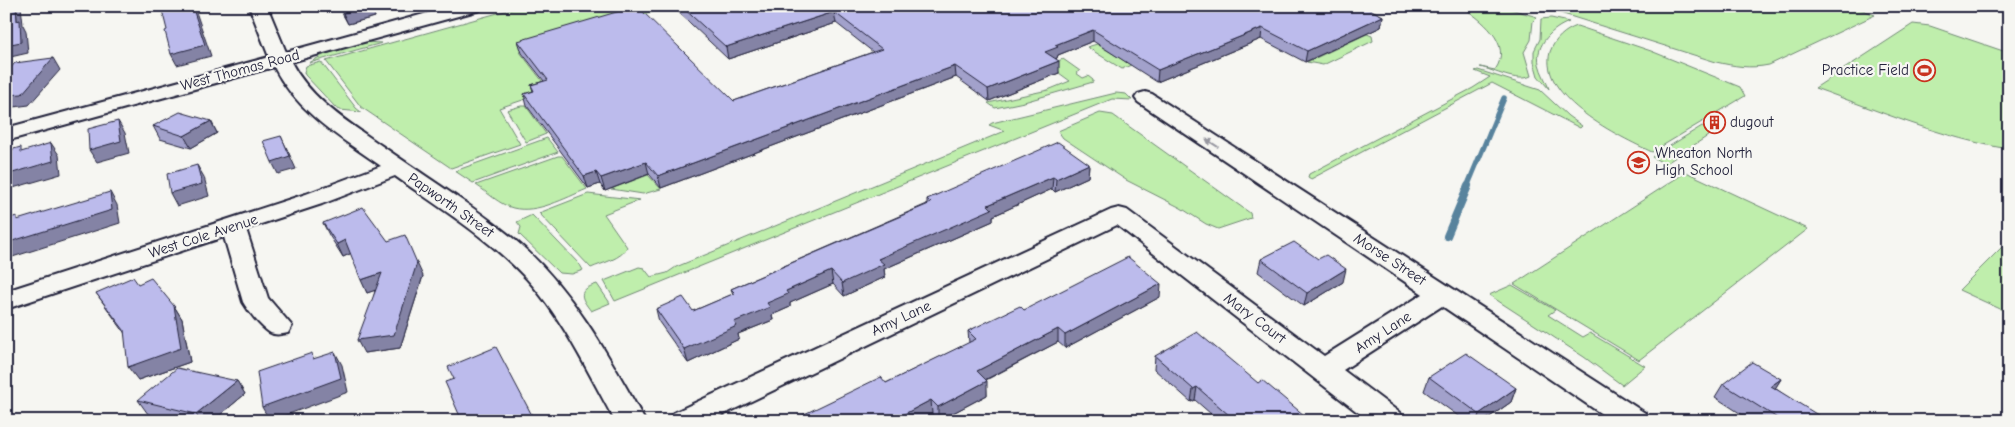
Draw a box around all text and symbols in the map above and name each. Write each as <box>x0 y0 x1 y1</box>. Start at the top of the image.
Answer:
street label: West Thomas Road <box>178 45 302 95</box>
sports icon: Practice Field <box>1913 58 1937 82</box>
place label: Practice Field <box>1822 61 1909 79</box>
building icon: dugout <box>1702 110 1726 134</box>
place label: dugout <box>1730 113 1774 131</box>
one-way arrow <box>1206 138 1219 147</box>
place label: Wheaton North High School <box>1655 144 1753 179</box>
school or university icon: Wheaton North High School <box>1627 150 1651 174</box>
street label: Papworth Street <box>405 169 498 242</box>
street label: West Cole Avenue <box>146 210 260 262</box>
street label: Morse Street <box>1350 229 1430 289</box>
street label: Mary Court <box>1220 289 1290 348</box>
street label: Amy Lane <box>868 296 934 340</box>
street label: Amy Lane <box>1351 307 1415 357</box>

